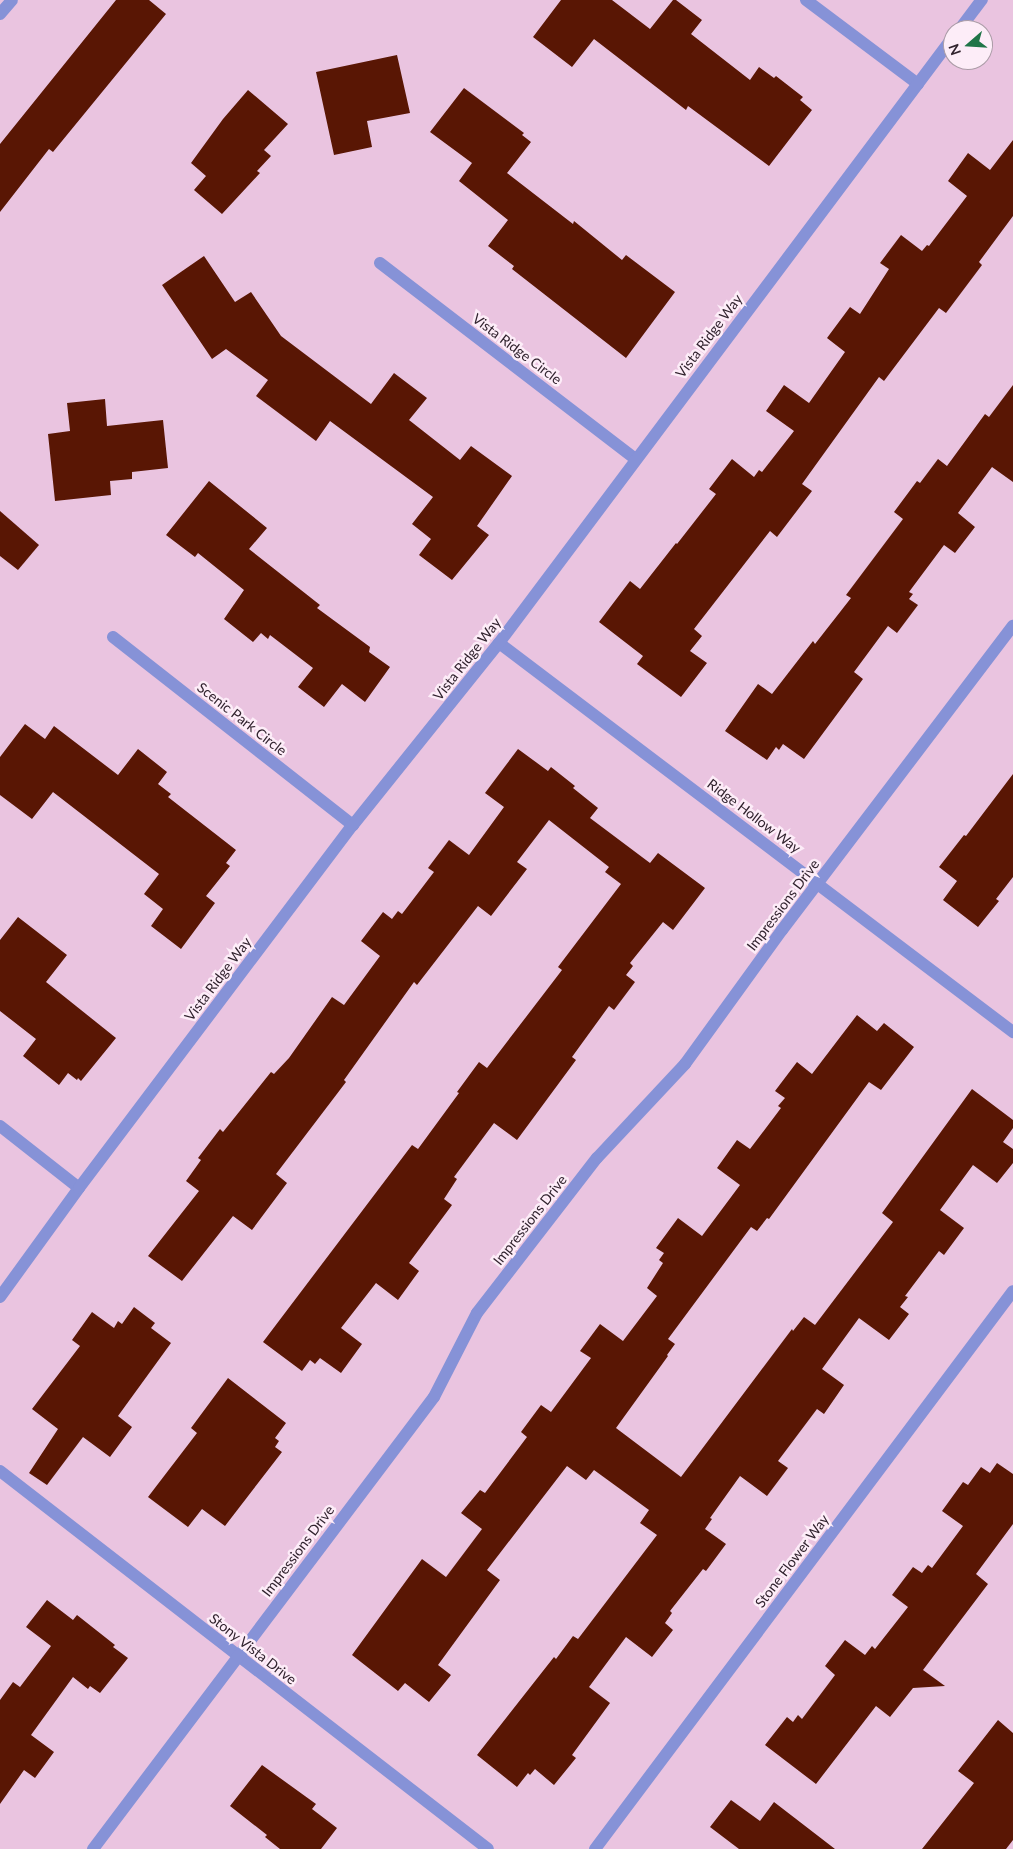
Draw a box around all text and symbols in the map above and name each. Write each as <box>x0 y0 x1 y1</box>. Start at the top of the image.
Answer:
north arrow <box>943 20 993 70</box>
text: N <box>944 42 964 58</box>
street label: Vista Ridge Way <box>672 291 746 381</box>
street label: Vista Ridge Circle <box>469 310 565 388</box>
street label: Vista Ridge Way <box>430 614 504 704</box>
street label: Scenic Park Circle <box>194 679 290 759</box>
street label: Ridge Hollow Way <box>704 775 804 857</box>
street label: Impressions Drive <box>743 856 823 954</box>
street label: Vista Ridge Way <box>181 934 255 1024</box>
street label: Impressions Drive <box>490 1172 570 1268</box>
street label: Impressions Drive <box>258 1502 338 1600</box>
street label: Stone Flower Way <box>751 1511 833 1611</box>
street label: Stony Vista Drive <box>206 1610 300 1688</box>

